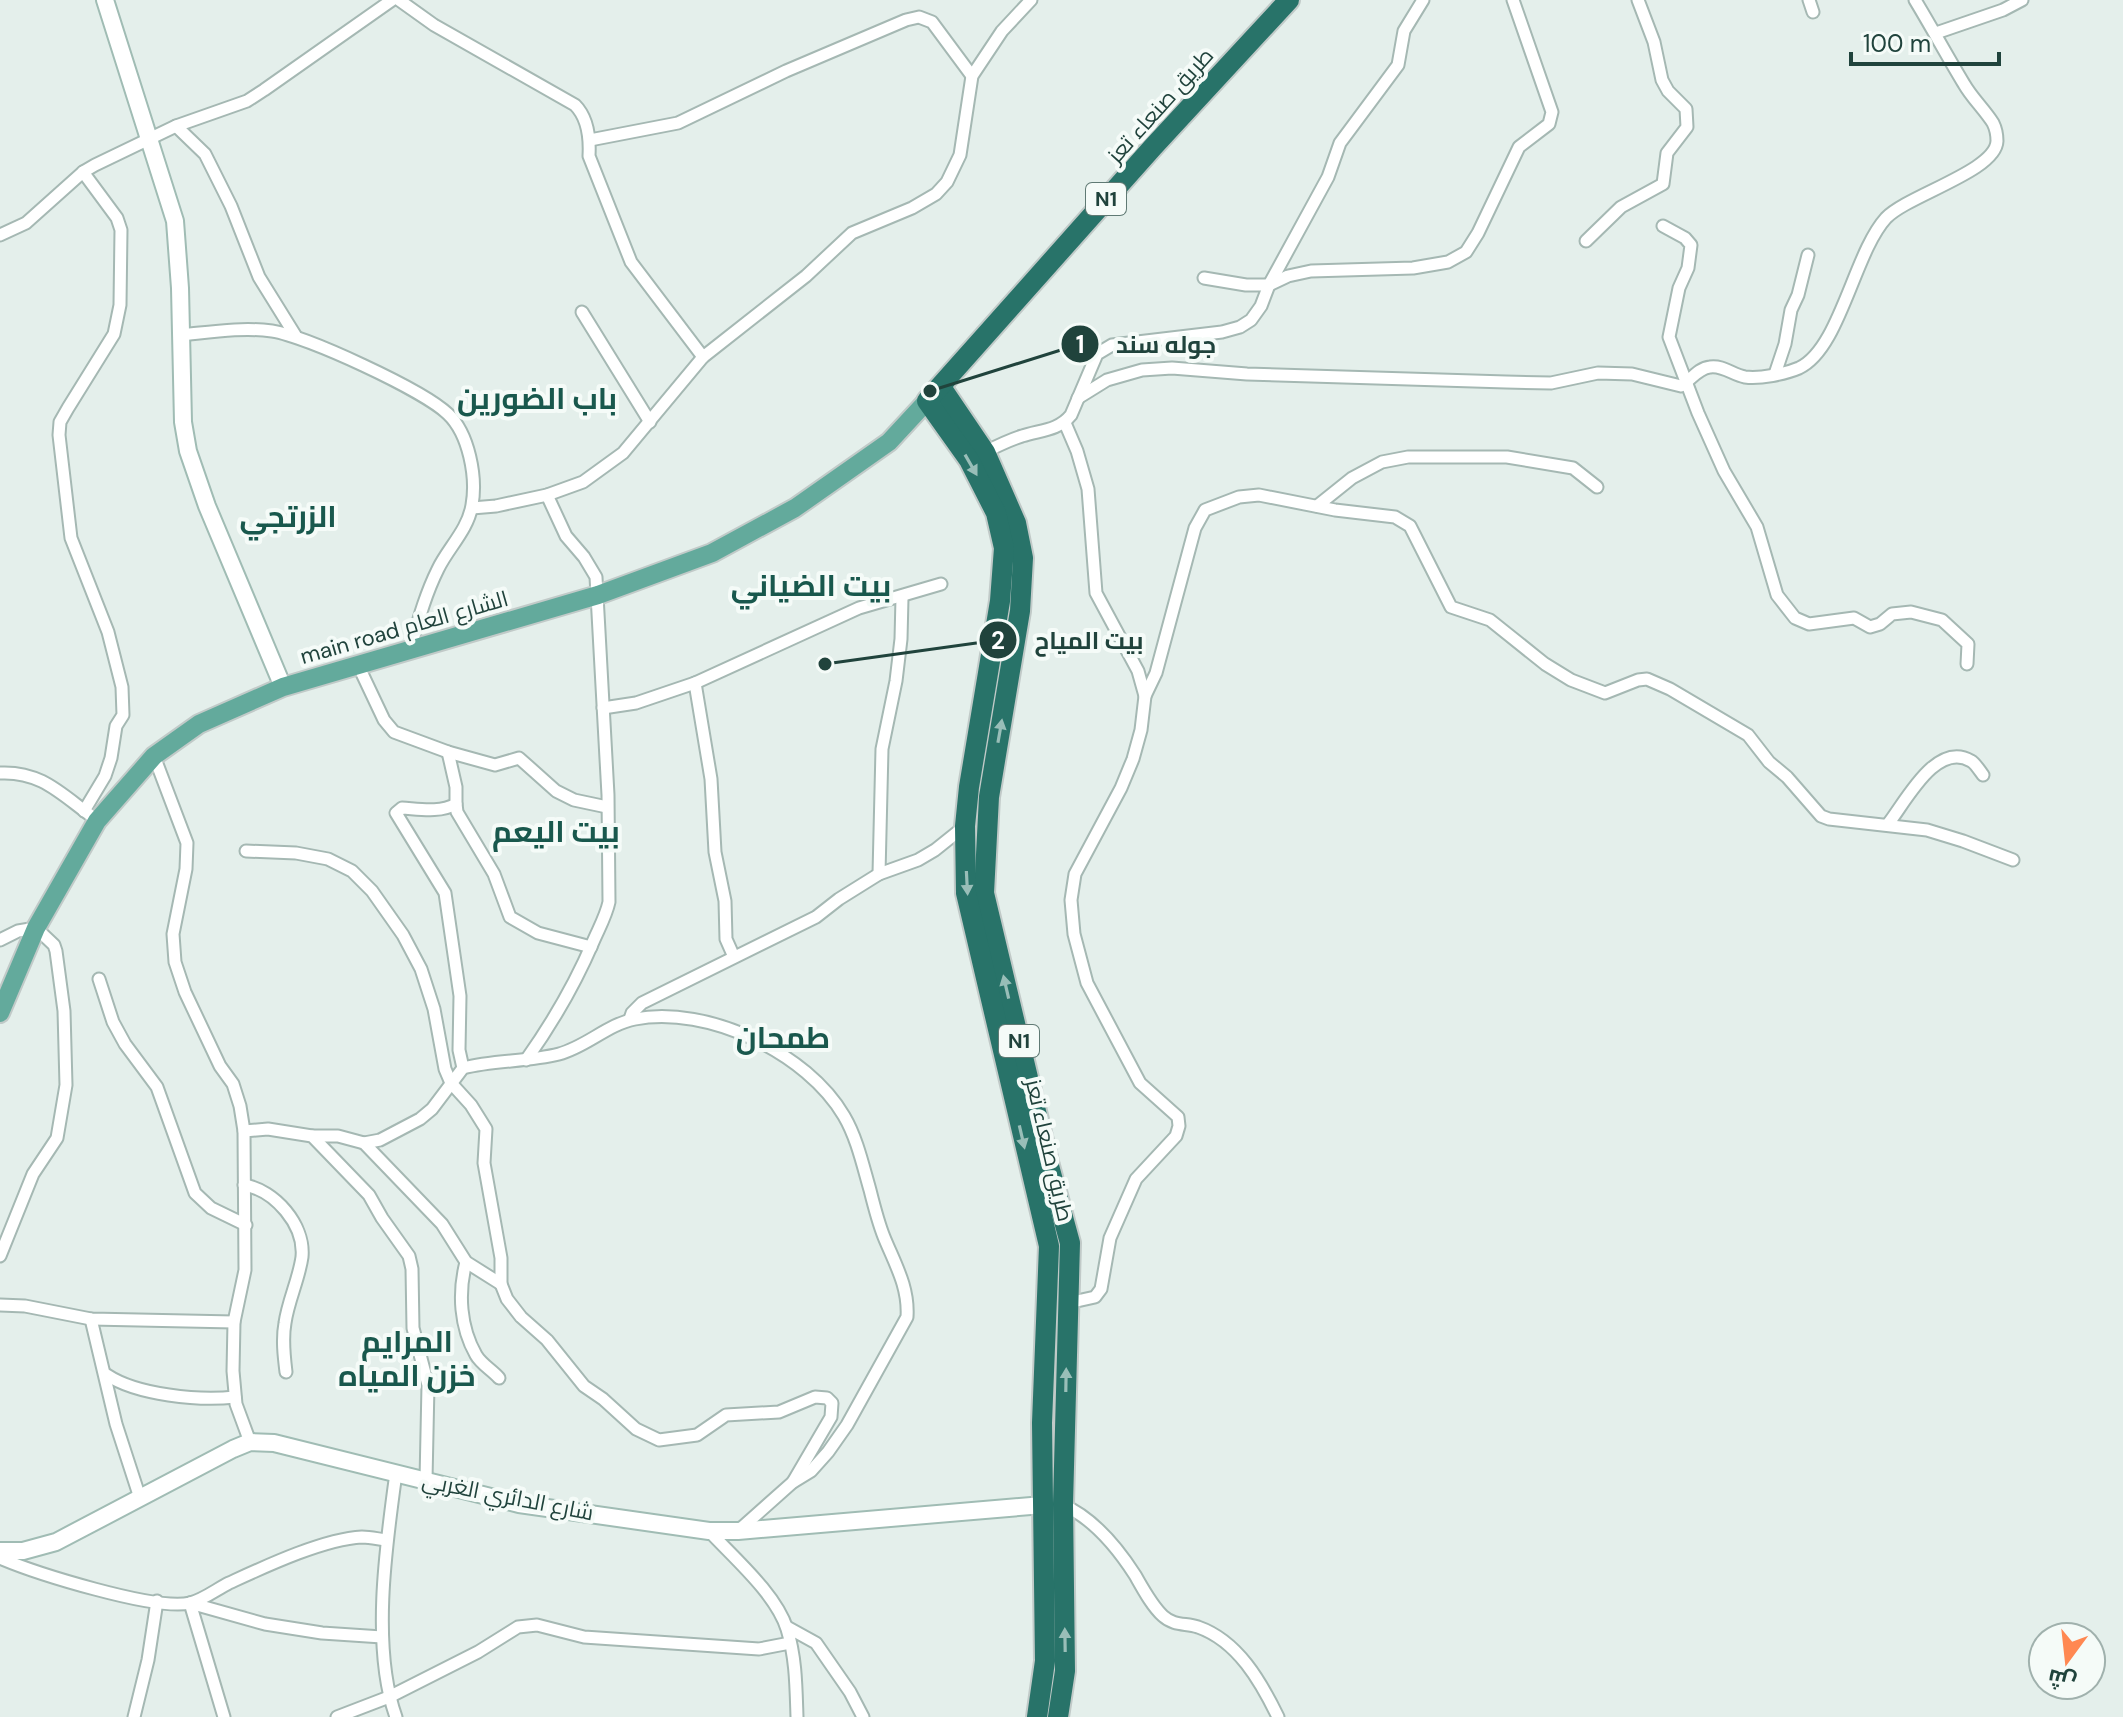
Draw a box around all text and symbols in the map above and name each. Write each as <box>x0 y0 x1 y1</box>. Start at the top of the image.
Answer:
scale bar <box>1851 16 1999 66</box>
text: 100 m <box>1863 28 1931 59</box>
street label: طريق صنعاء تعز <box>1100 42 1220 171</box>
road number: N1 <box>1086 183 1126 215</box>
callout: جوله سند <box>1060 320 1232 368</box>
text: 1 <box>1076 329 1084 360</box>
text: جوله سند <box>1116 329 1216 360</box>
district label: باب الضورين <box>457 379 617 418</box>
one-way arrow <box>964 454 978 477</box>
district label: الزرتجي <box>239 497 337 541</box>
district label: بيت الضياني <box>731 566 891 610</box>
street label: main road الشارع العام <box>297 584 512 672</box>
callout: بيت المياح <box>978 616 1159 664</box>
text: 2 <box>991 625 1005 656</box>
text: بيت المياح <box>1035 625 1143 657</box>
one-way arrow <box>994 718 1006 743</box>
district label: بيت اليعم <box>492 812 620 852</box>
one-way arrow <box>960 871 973 896</box>
one-way arrow <box>1000 975 1012 1000</box>
district label: طمحان <box>736 1018 830 1057</box>
road number: N1 <box>999 1025 1039 1057</box>
street label: طريق صنعاء تعز <box>1019 1074 1080 1224</box>
one-way arrow <box>1017 1125 1029 1150</box>
district label: المرايم خزن المياه <box>338 1322 476 1395</box>
one-way arrow <box>1059 1367 1072 1392</box>
street label: شارع الدائري الغربي <box>419 1466 596 1529</box>
north arrow <box>2027 1621 2107 1701</box>
one-way arrow <box>1058 1627 1071 1652</box>
text: ش <box>2045 1662 2079 1697</box>

